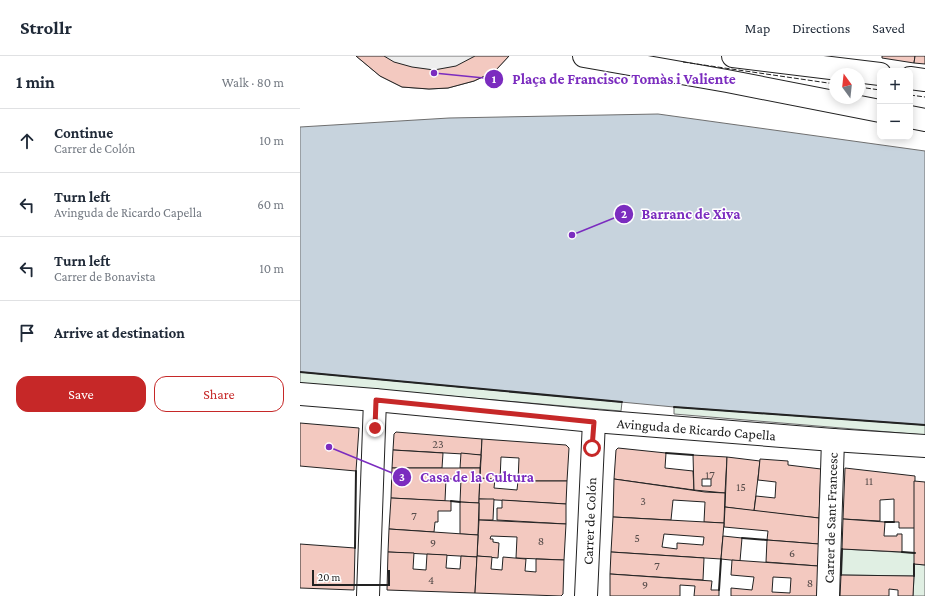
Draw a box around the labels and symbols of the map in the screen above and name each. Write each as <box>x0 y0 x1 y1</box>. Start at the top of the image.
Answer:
callout: Plaça de Francisco Tomàs i Valiente <box>484 66 744 93</box>
north arrow <box>829 68 865 104</box>
text: Plaça de Francisco Tomàs i Valiente <box>512 71 736 87</box>
text: 1 <box>492 72 497 86</box>
callout: Barranc de Xiva <box>614 201 749 228</box>
text: Barranc de Xiva <box>641 206 741 222</box>
text: 2 <box>621 207 627 221</box>
street label: Avinguda de Ricardo Capella <box>616 415 777 443</box>
route end <box>366 419 384 437</box>
house number: 23 <box>432 437 444 451</box>
route start <box>583 439 601 457</box>
street label: Carrer de Sant Francesc <box>820 452 841 584</box>
callout: Casa de la Cultura <box>392 463 542 490</box>
house number: 17 <box>705 468 715 482</box>
text: Casa de la Cultura <box>420 469 535 485</box>
text: 3 <box>399 470 405 484</box>
house number: 11 <box>865 474 873 488</box>
street label: Carrer de Colón <box>579 476 599 565</box>
house number: 15 <box>736 480 746 494</box>
house number: 3 <box>640 494 646 508</box>
house number: 7 <box>411 509 417 523</box>
house number: 5 <box>634 531 640 545</box>
house number: 8 <box>538 534 544 548</box>
house number: 9 <box>430 536 436 550</box>
house number: 6 <box>789 546 795 560</box>
house number: 7 <box>654 559 660 573</box>
scale bar <box>312 568 390 587</box>
house number: 4 <box>428 573 434 587</box>
house number: 8 <box>807 576 813 590</box>
house number: 9 <box>642 578 648 592</box>

